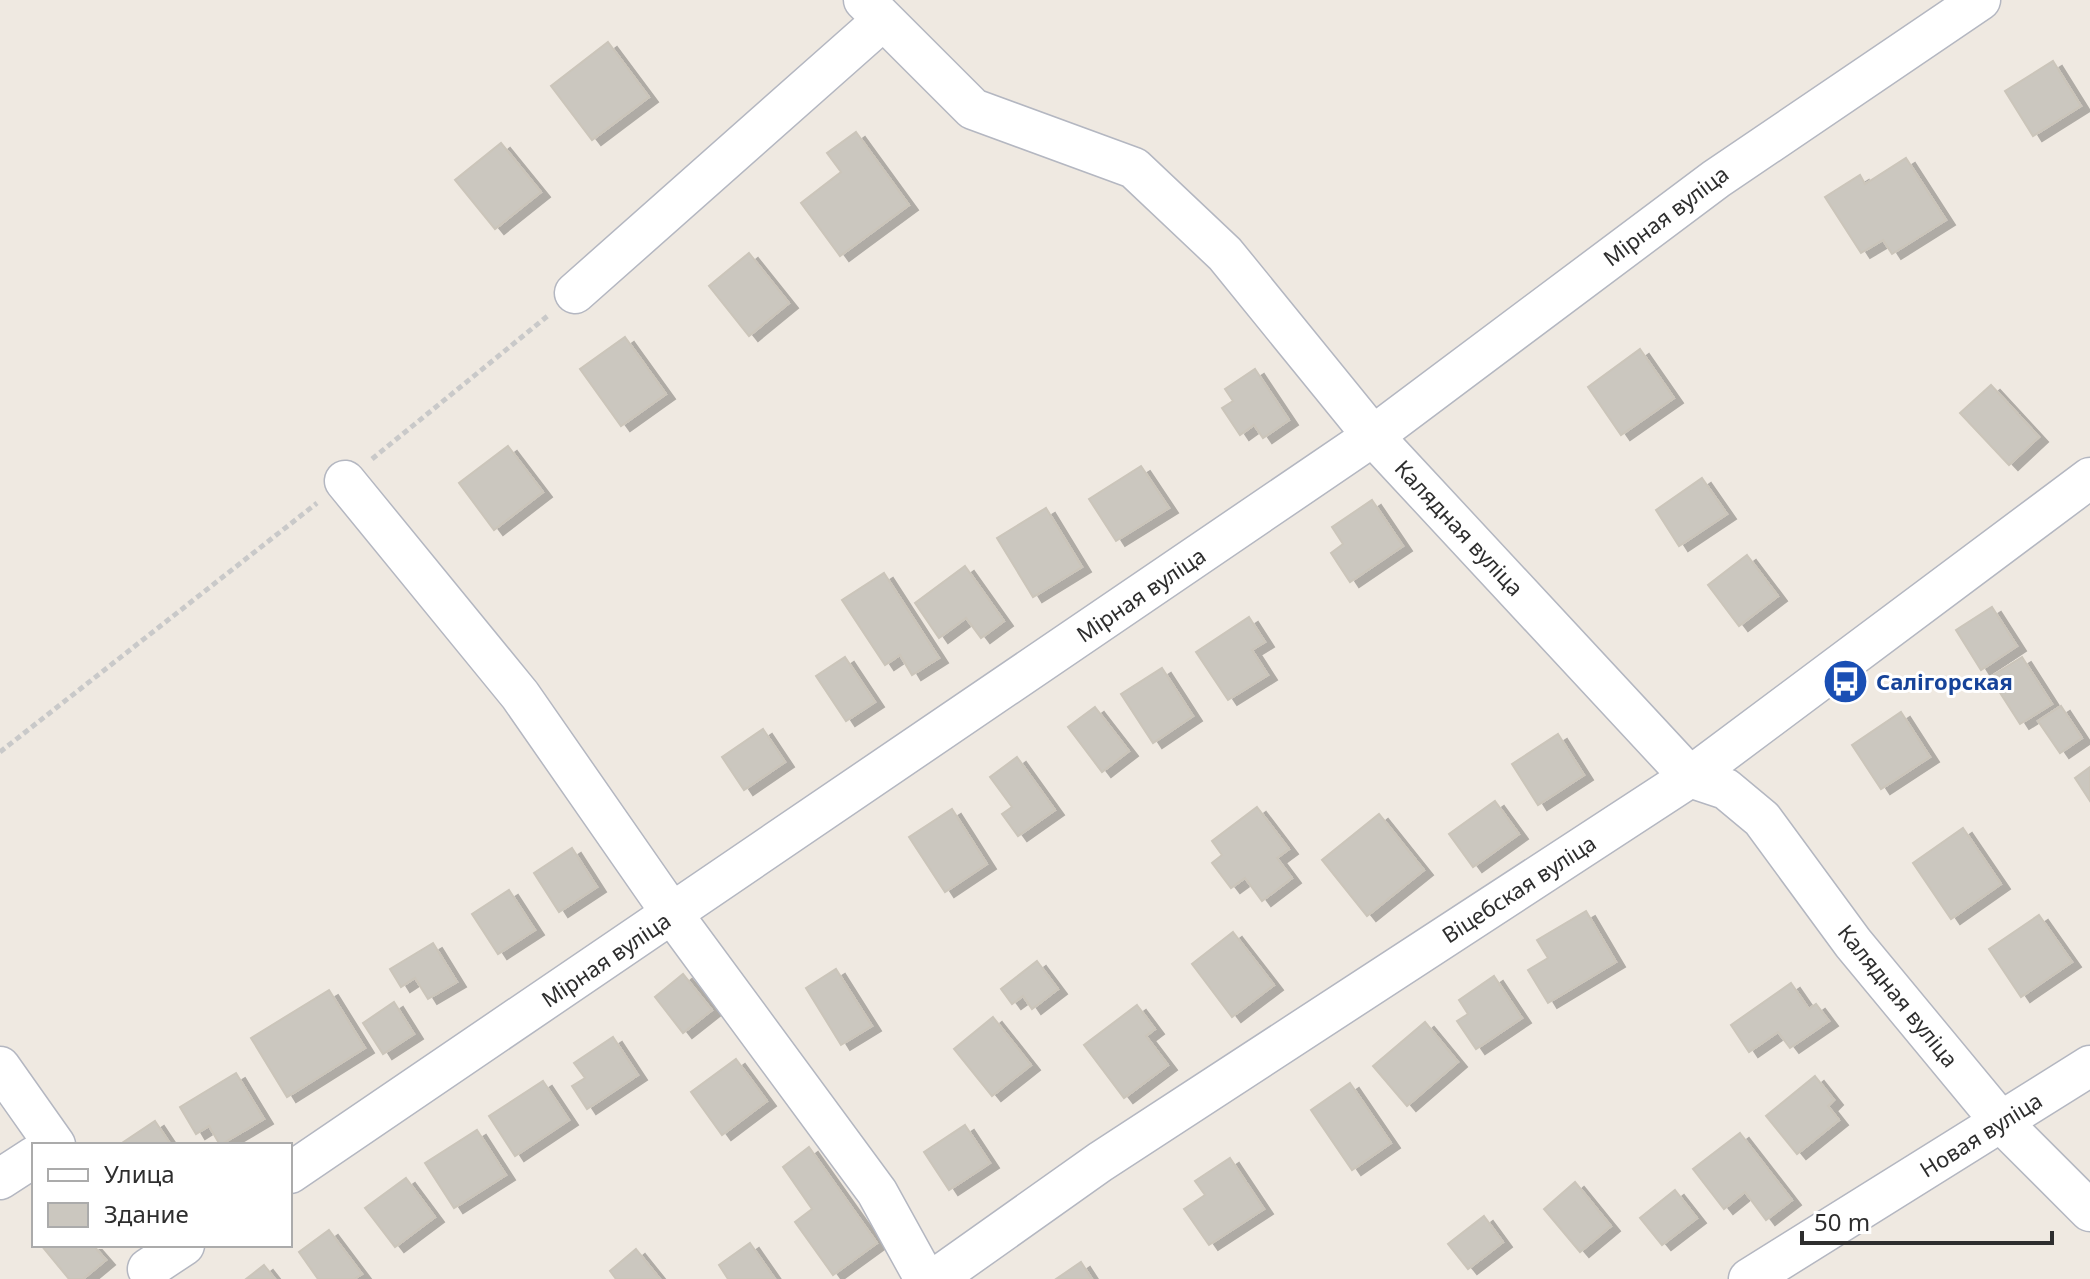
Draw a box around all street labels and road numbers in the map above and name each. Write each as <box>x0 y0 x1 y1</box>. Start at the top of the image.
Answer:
street label: Мірная вуліца <box>1597 158 1734 272</box>
street label: Калядная вуліца <box>1389 453 1531 602</box>
street label: Мірная вуліца <box>1070 540 1211 648</box>
street label: Віцебская вуліца <box>1436 827 1601 949</box>
street label: Мірная вуліца <box>535 905 676 1013</box>
street label: Калядная вуліца <box>1832 918 1966 1073</box>
street label: Новая вуліца <box>1914 1085 2047 1184</box>

